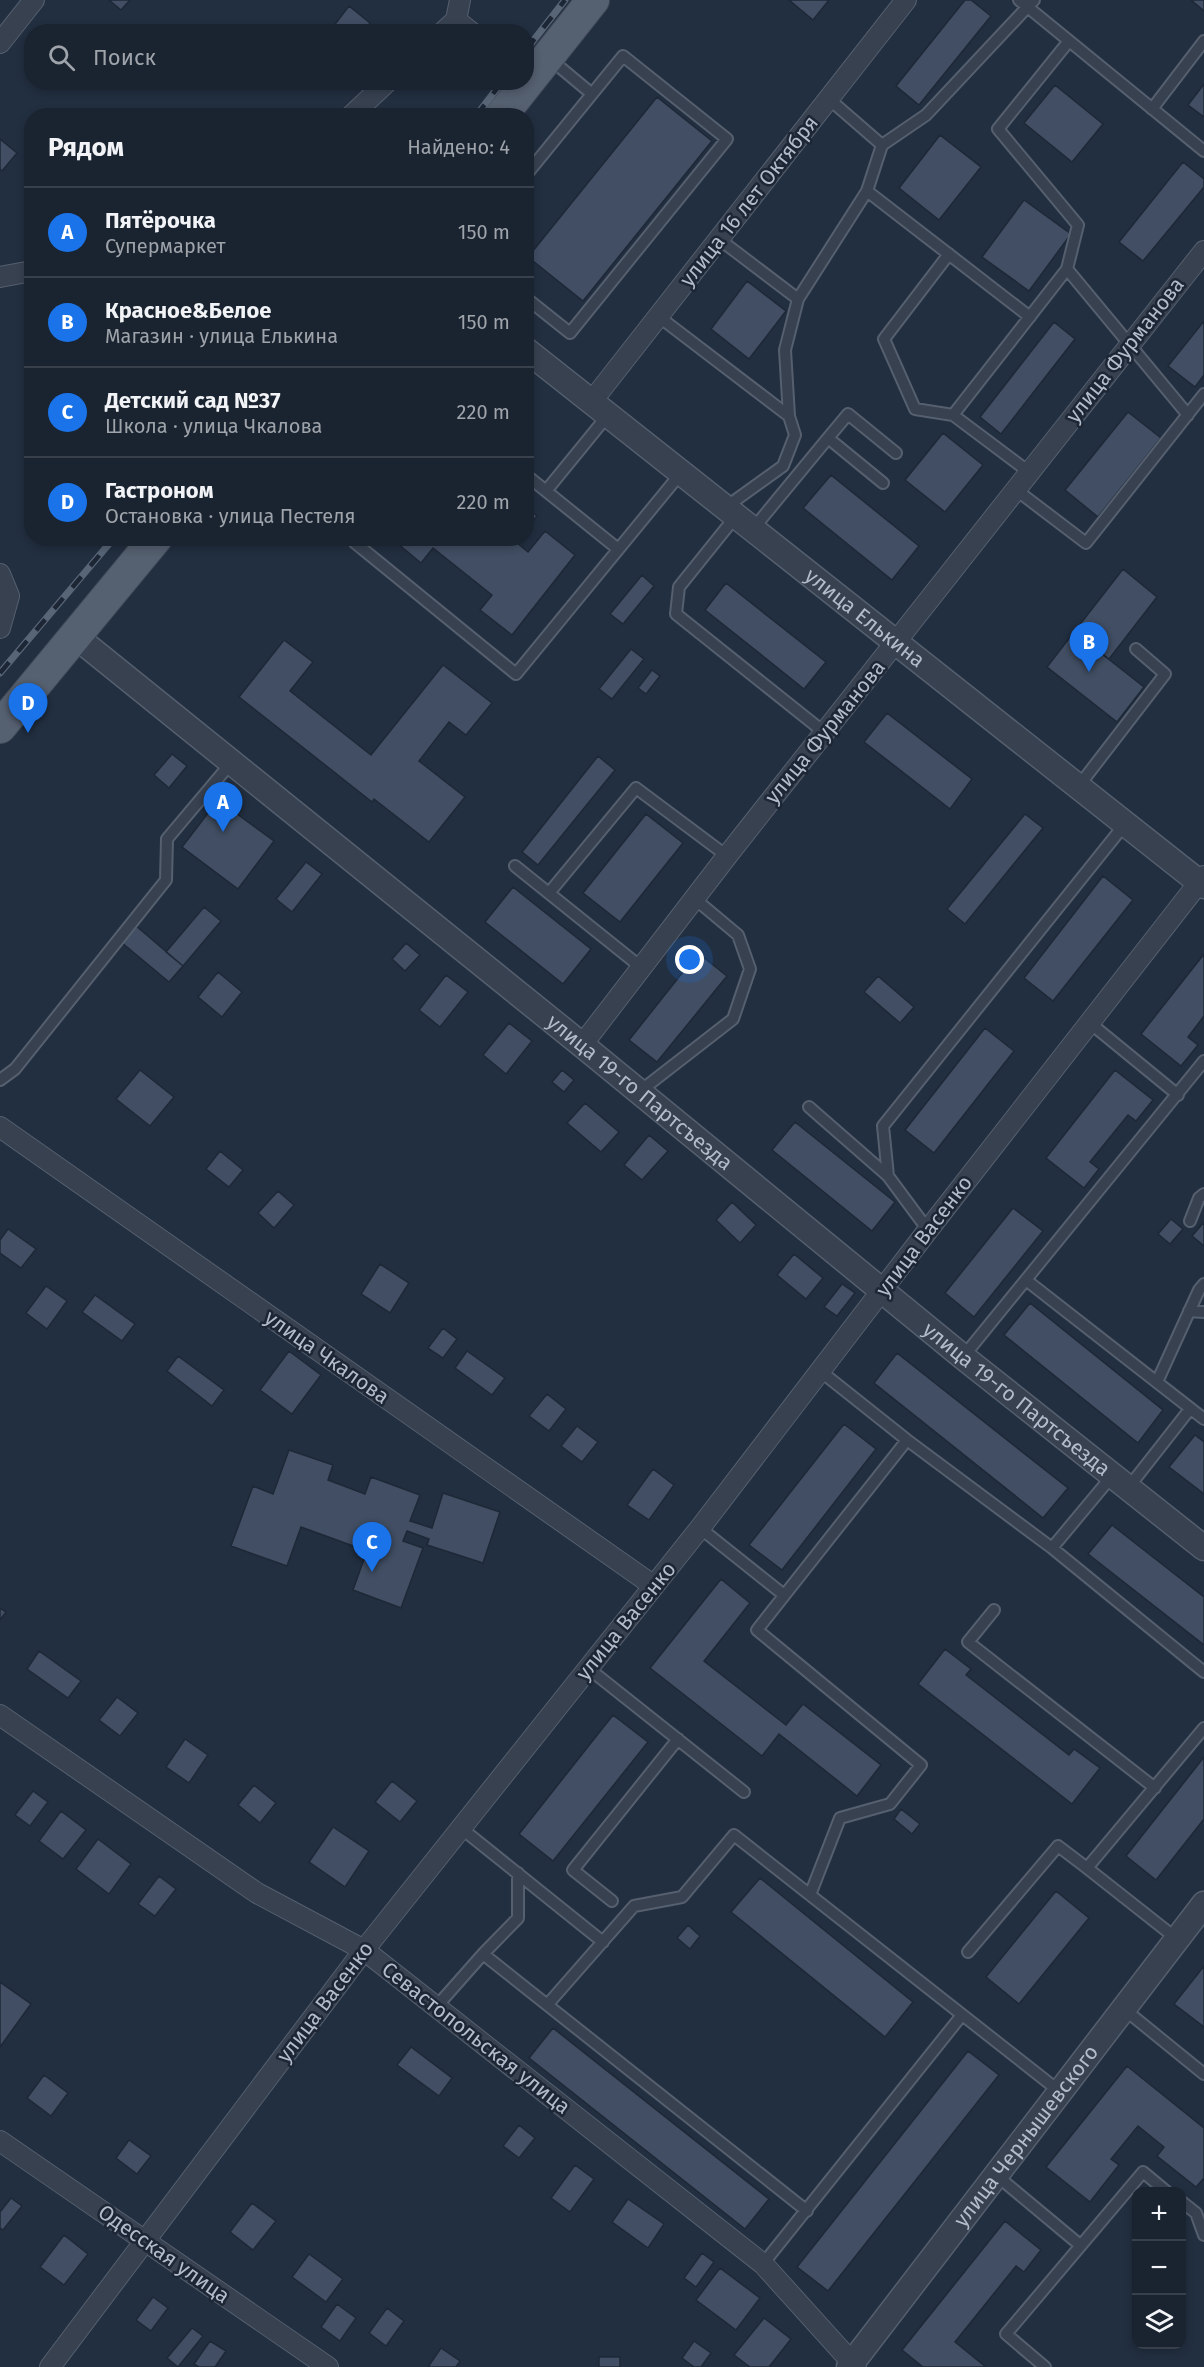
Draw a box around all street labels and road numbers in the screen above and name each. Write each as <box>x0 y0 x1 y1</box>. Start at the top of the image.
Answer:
street label: улица 16 лет Октября <box>674 110 824 292</box>
street label: улица Фурманова <box>1060 272 1190 428</box>
street label: улица Елькина <box>800 563 930 673</box>
street label: улица Фурманова <box>759 655 891 809</box>
street label: улица 19-го Партсъезда <box>541 1009 738 1176</box>
street label: улица Васенко <box>870 1170 978 1302</box>
street label: улица Чкалова <box>260 1304 394 1410</box>
street label: улица 19-го Партсъезда <box>917 1316 1116 1482</box>
street label: улица Васенко <box>570 1557 682 1685</box>
street label: улица Васенко <box>271 1936 379 2068</box>
street label: Севастопольская улица <box>377 1956 575 2120</box>
street label: улица Чернышевского <box>948 2040 1104 2232</box>
street label: Одесская улица <box>93 2199 235 2309</box>

